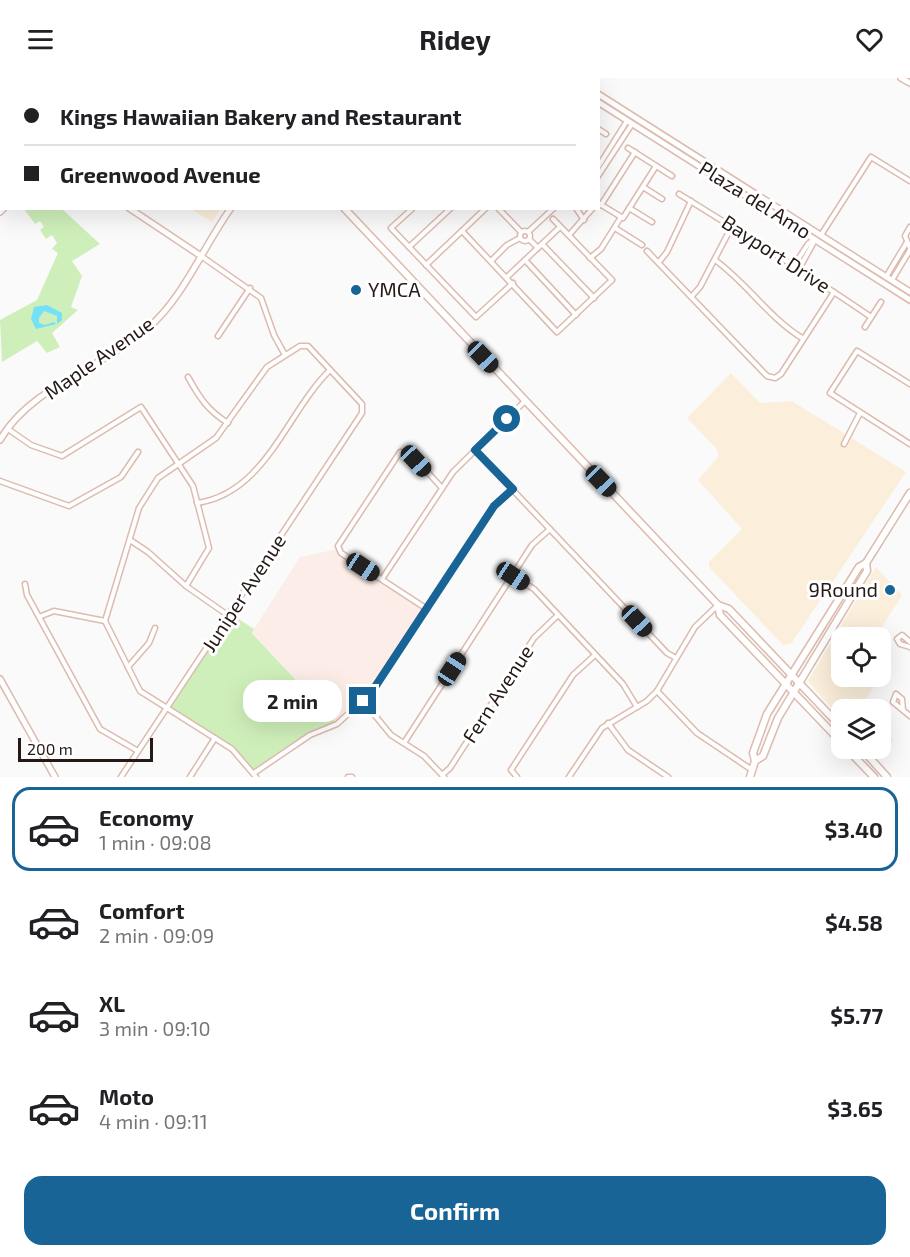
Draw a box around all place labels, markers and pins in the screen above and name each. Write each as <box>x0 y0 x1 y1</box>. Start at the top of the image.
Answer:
place label: YMCA <box>368 277 421 301</box>
marker: YMCA <box>349 283 363 297</box>
place label: 9Round <box>808 577 878 601</box>
marker: 9Round <box>883 583 897 597</box>

